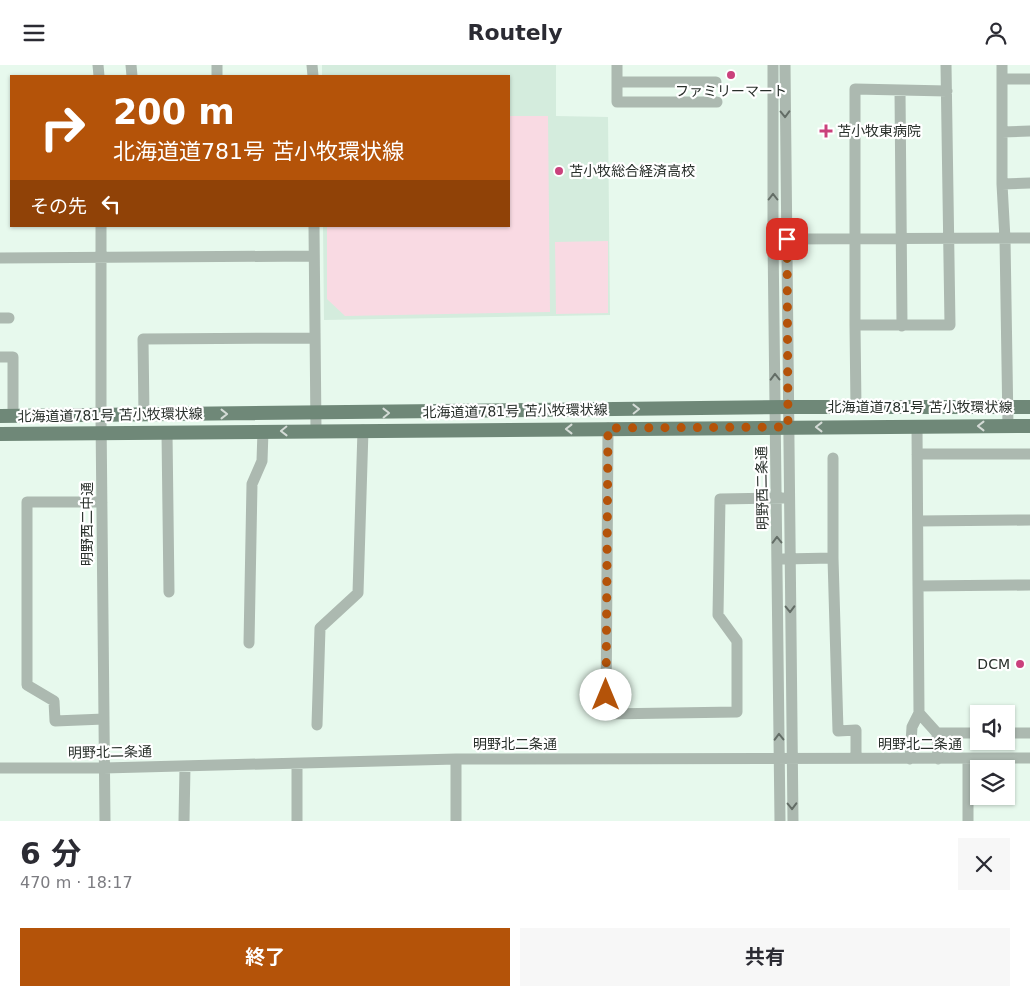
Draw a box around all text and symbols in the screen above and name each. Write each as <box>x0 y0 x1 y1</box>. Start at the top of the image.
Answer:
icon: menu <box>20 19 48 47</box>
icon: person <box>982 19 1010 47</box>
text: Routely <box>467 20 563 45</box>
marker: ファミリーマート <box>725 69 737 81</box>
place label: ファミリーマート <box>675 83 787 99</box>
text: 200 m <box>113 92 235 132</box>
icon: right <box>30 95 95 160</box>
one-way arrow <box>780 110 790 118</box>
place label: 苫小牧東病院 <box>837 123 921 139</box>
marker: 苫小牧東病院 <box>819 124 833 138</box>
text: 北海道道781号 苫小牧環状線 <box>113 139 404 164</box>
place label: 苫小牧総合経済高校 <box>569 163 695 179</box>
marker: 苫小牧総合経済高校 <box>553 165 565 177</box>
icon: left <box>97 190 125 218</box>
one-way arrow <box>768 193 778 201</box>
text: その先 <box>30 195 87 217</box>
pin <box>766 218 808 260</box>
icon: arrive <box>773 225 801 253</box>
one-way arrow <box>770 373 780 381</box>
street label: 北海道道781号 苫小牧環状線 <box>827 399 1013 415</box>
street label: 北海道道781号 苫小牧環状線 <box>422 401 608 421</box>
one-way arrow <box>632 404 640 414</box>
street label: 北海道道781号 苫小牧環状線 <box>17 405 203 425</box>
one-way arrow <box>382 408 390 418</box>
one-way arrow <box>220 409 228 419</box>
one-way arrow <box>977 421 985 431</box>
one-way arrow <box>815 422 822 432</box>
one-way arrow <box>565 423 573 434</box>
one-way arrow <box>280 426 288 436</box>
street label: 明野西二条通 <box>753 446 771 530</box>
street label: 明野西二中通 <box>79 482 95 566</box>
one-way arrow <box>772 536 782 544</box>
one-way arrow <box>785 605 795 613</box>
place label: DCM <box>977 656 1010 672</box>
marker: DCM <box>1014 658 1026 670</box>
position arrow <box>579 668 631 720</box>
map controls <box>970 705 1015 805</box>
button: sound <box>970 705 1015 750</box>
one-way arrow <box>774 733 784 741</box>
street label: 明野北二条通 <box>473 736 557 752</box>
street label: 明野北二条通 <box>878 736 962 752</box>
street label: 明野北二条通 <box>68 743 152 761</box>
button: layers <box>970 760 1015 805</box>
one-way arrow <box>787 802 798 810</box>
text: 6 分 <box>20 836 81 871</box>
button: close <box>958 838 1010 890</box>
text: 470 m · 18:17 <box>20 873 133 892</box>
button: 終了 <box>20 928 510 986</box>
button: 共有 <box>520 928 1010 986</box>

